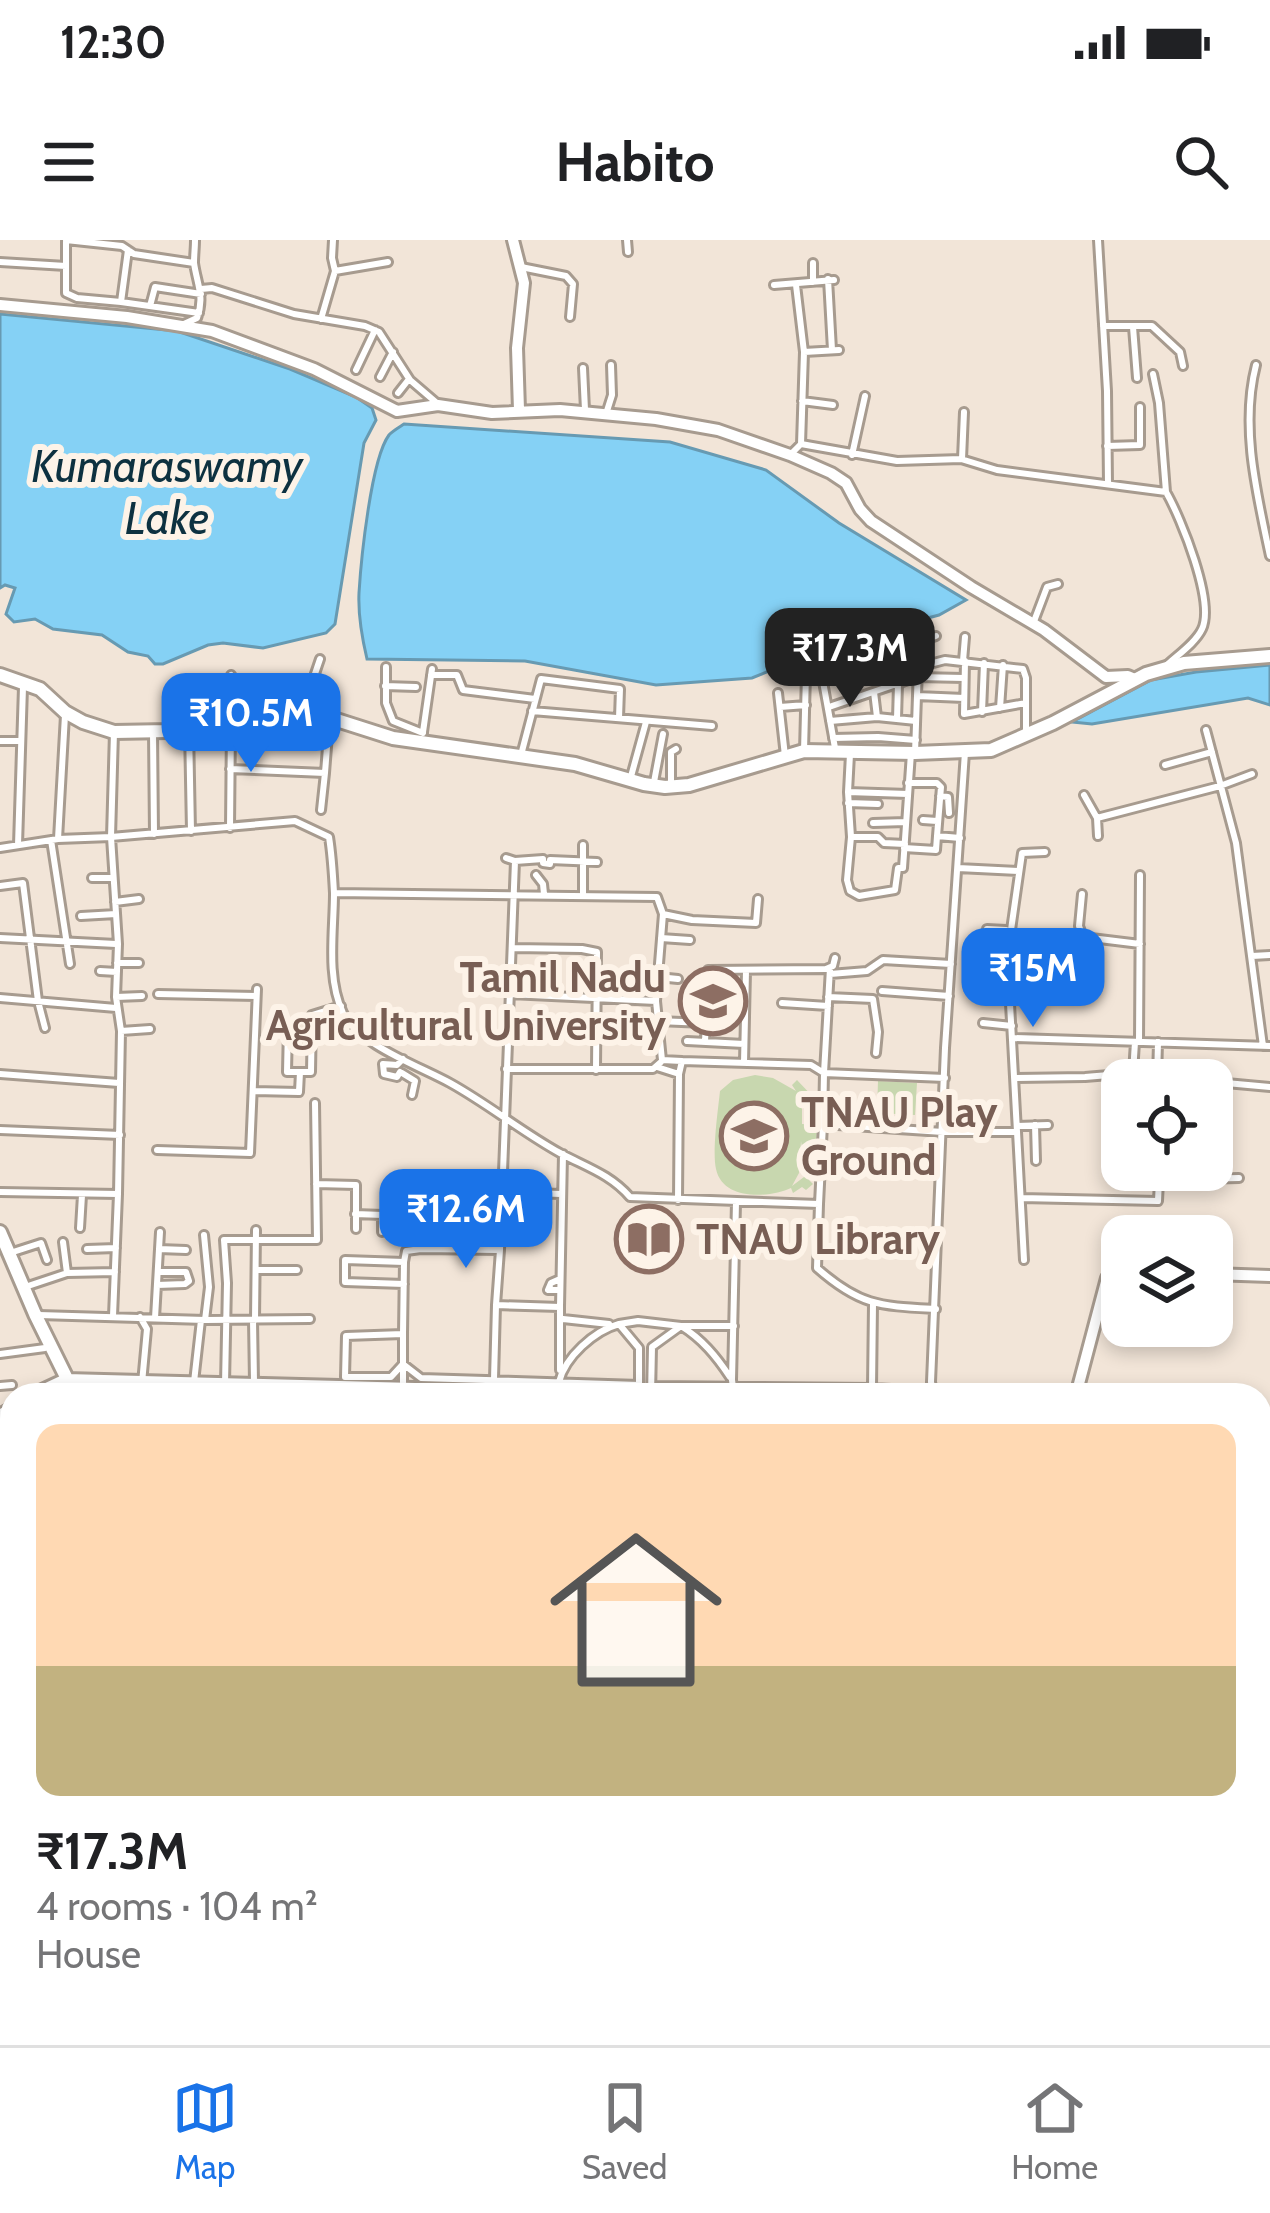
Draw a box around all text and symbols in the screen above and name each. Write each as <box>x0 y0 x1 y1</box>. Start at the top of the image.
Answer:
text: 12:30 <box>60 15 166 69</box>
icon: menu <box>36 129 102 195</box>
text: Habito <box>556 129 714 195</box>
icon: search <box>1168 129 1234 195</box>
water label: Kumaraswamy Lake <box>31 439 304 545</box>
pin: ₹17.3M <box>752 608 948 710</box>
text: ₹17.3M <box>792 623 908 671</box>
pin: ₹10.5M <box>153 673 349 775</box>
text: ₹10.5M <box>189 688 313 736</box>
pin: ₹15M <box>962 928 1104 1030</box>
text: ₹15M <box>988 943 1078 991</box>
place label: Tamil Nadu Agricultural University <box>266 951 666 1051</box>
school or university icon: Tamil Nadu Agricultural University <box>678 966 748 1036</box>
map controls <box>1101 1059 1233 1347</box>
button: locate <box>1101 1059 1233 1191</box>
place label: TNAU Play Ground <box>801 1086 998 1186</box>
school or university icon: TNAU Play Ground <box>719 1101 789 1171</box>
pin: ₹12.6M <box>368 1169 564 1271</box>
text: ₹12.6M <box>406 1184 526 1232</box>
library icon: TNAU Library <box>614 1204 684 1274</box>
place label: TNAU Library <box>696 1213 941 1265</box>
button: layers <box>1101 1215 1233 1347</box>
icon: home <box>528 1502 744 1718</box>
text: ₹17.3M <box>36 1820 188 1882</box>
text: 4 rooms · 104 m² <box>36 1882 318 1930</box>
text: House <box>36 1930 141 1978</box>
tab: Map <box>172 2075 238 2187</box>
tab: Saved <box>582 2075 667 2187</box>
tab: Home <box>1011 2075 1098 2187</box>

